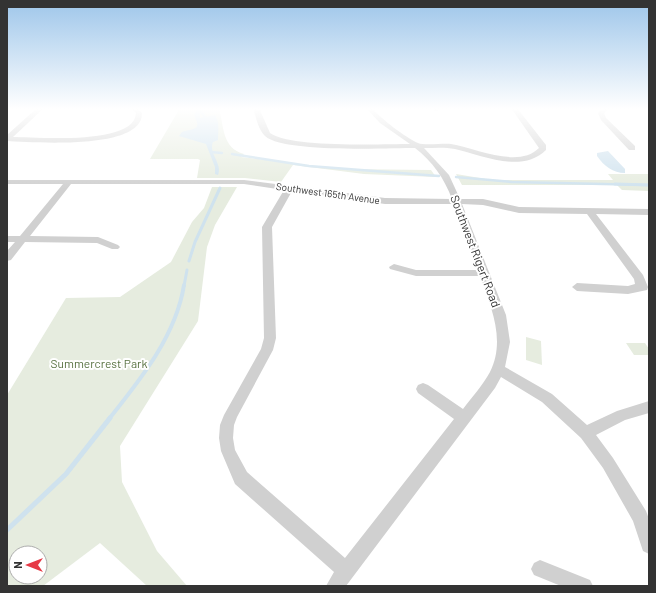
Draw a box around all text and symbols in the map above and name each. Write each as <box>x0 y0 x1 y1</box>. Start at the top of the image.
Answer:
street label: Southwest 165th Avenue <box>275 180 381 206</box>
street label: Southwest Rigert Road <box>448 193 504 309</box>
park label: Summercrest Park <box>51 356 147 370</box>
north arrow <box>8 545 48 585</box>
text: N <box>11 561 24 569</box>

